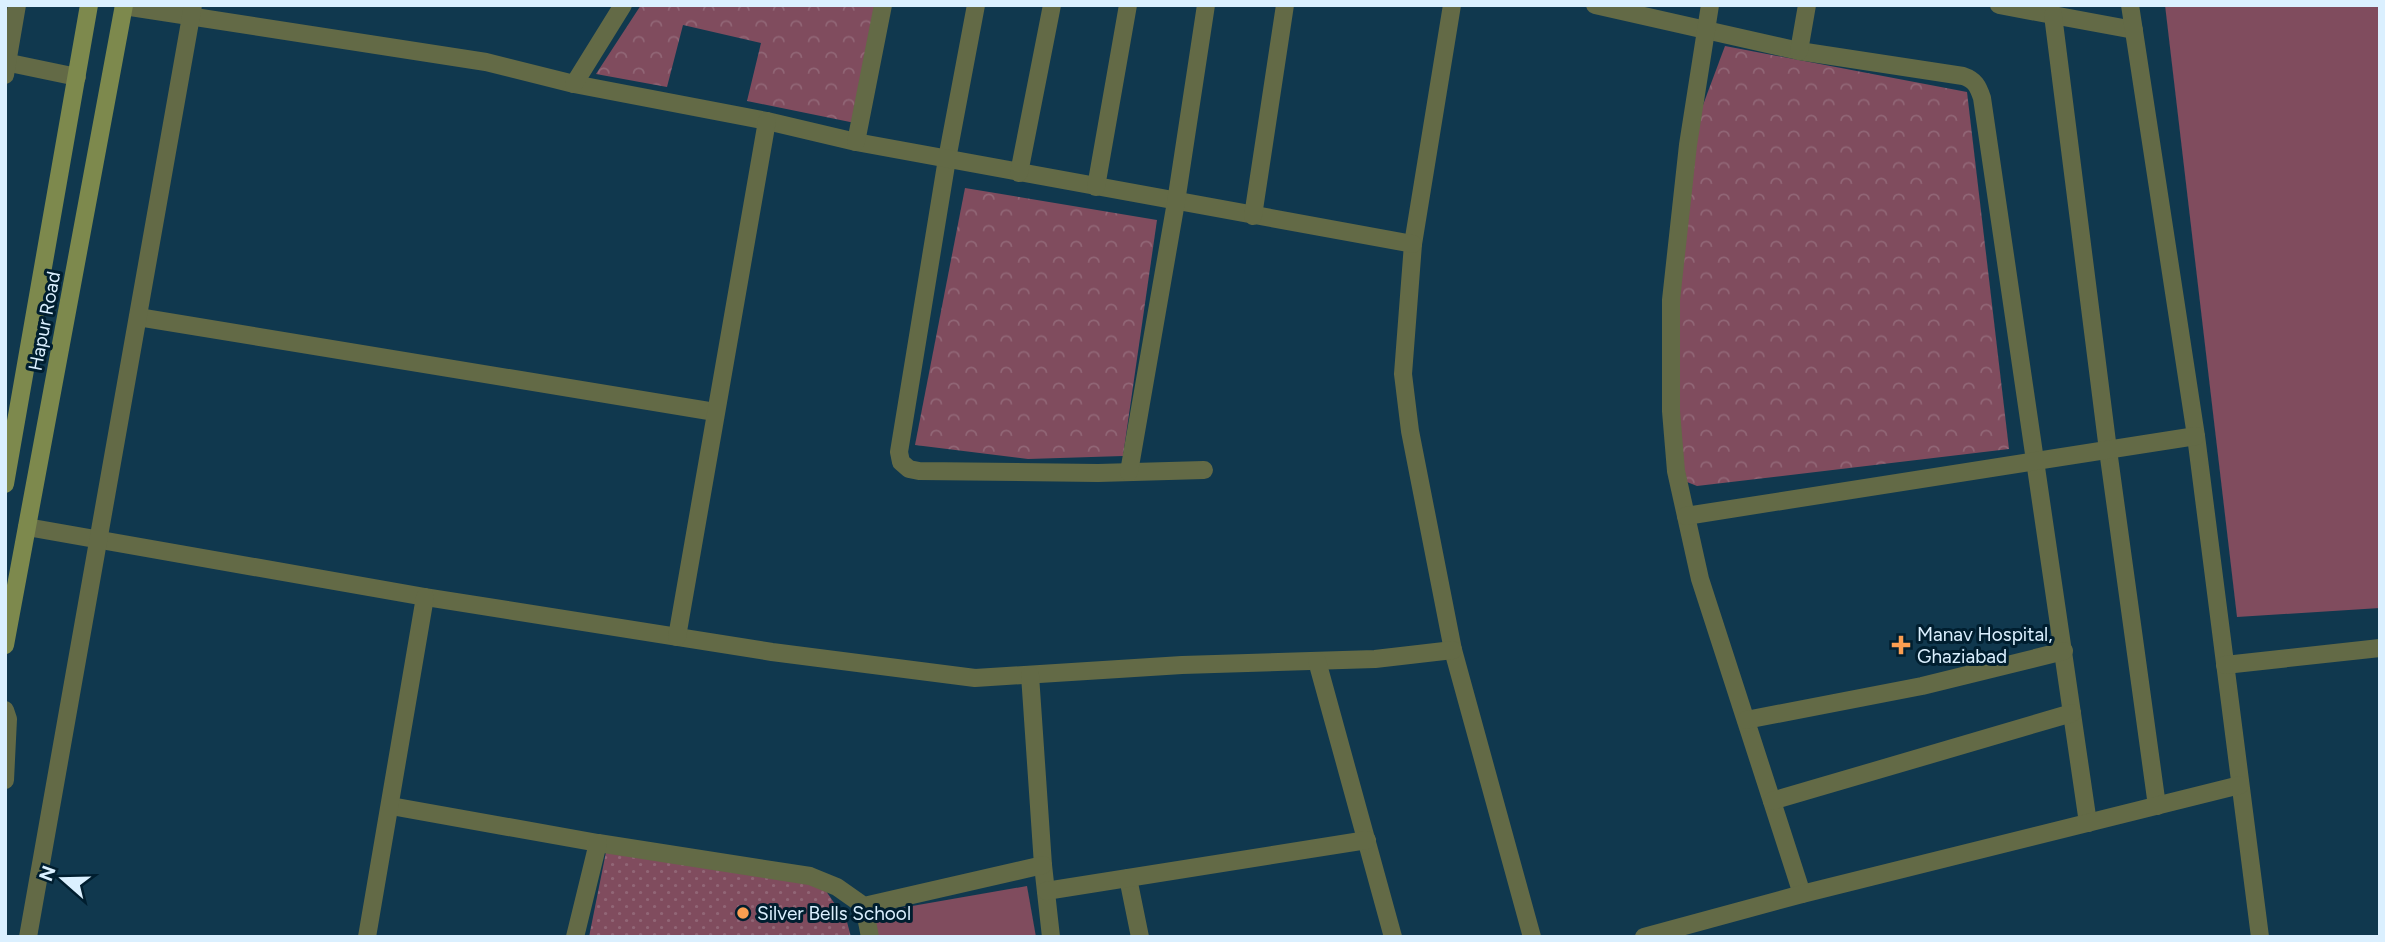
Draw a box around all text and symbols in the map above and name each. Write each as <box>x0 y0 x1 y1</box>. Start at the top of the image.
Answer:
street label: Hapur Road <box>24 269 65 373</box>
place label: Manav Hospital, Ghaziabad <box>1917 623 2053 668</box>
marker: Manav Hospital, Ghaziabad <box>1891 635 1911 655</box>
north arrow <box>28 844 98 914</box>
text: N <box>34 863 61 884</box>
place label: Silver Bells School <box>757 902 911 925</box>
marker: Silver Bells School <box>735 905 751 921</box>

